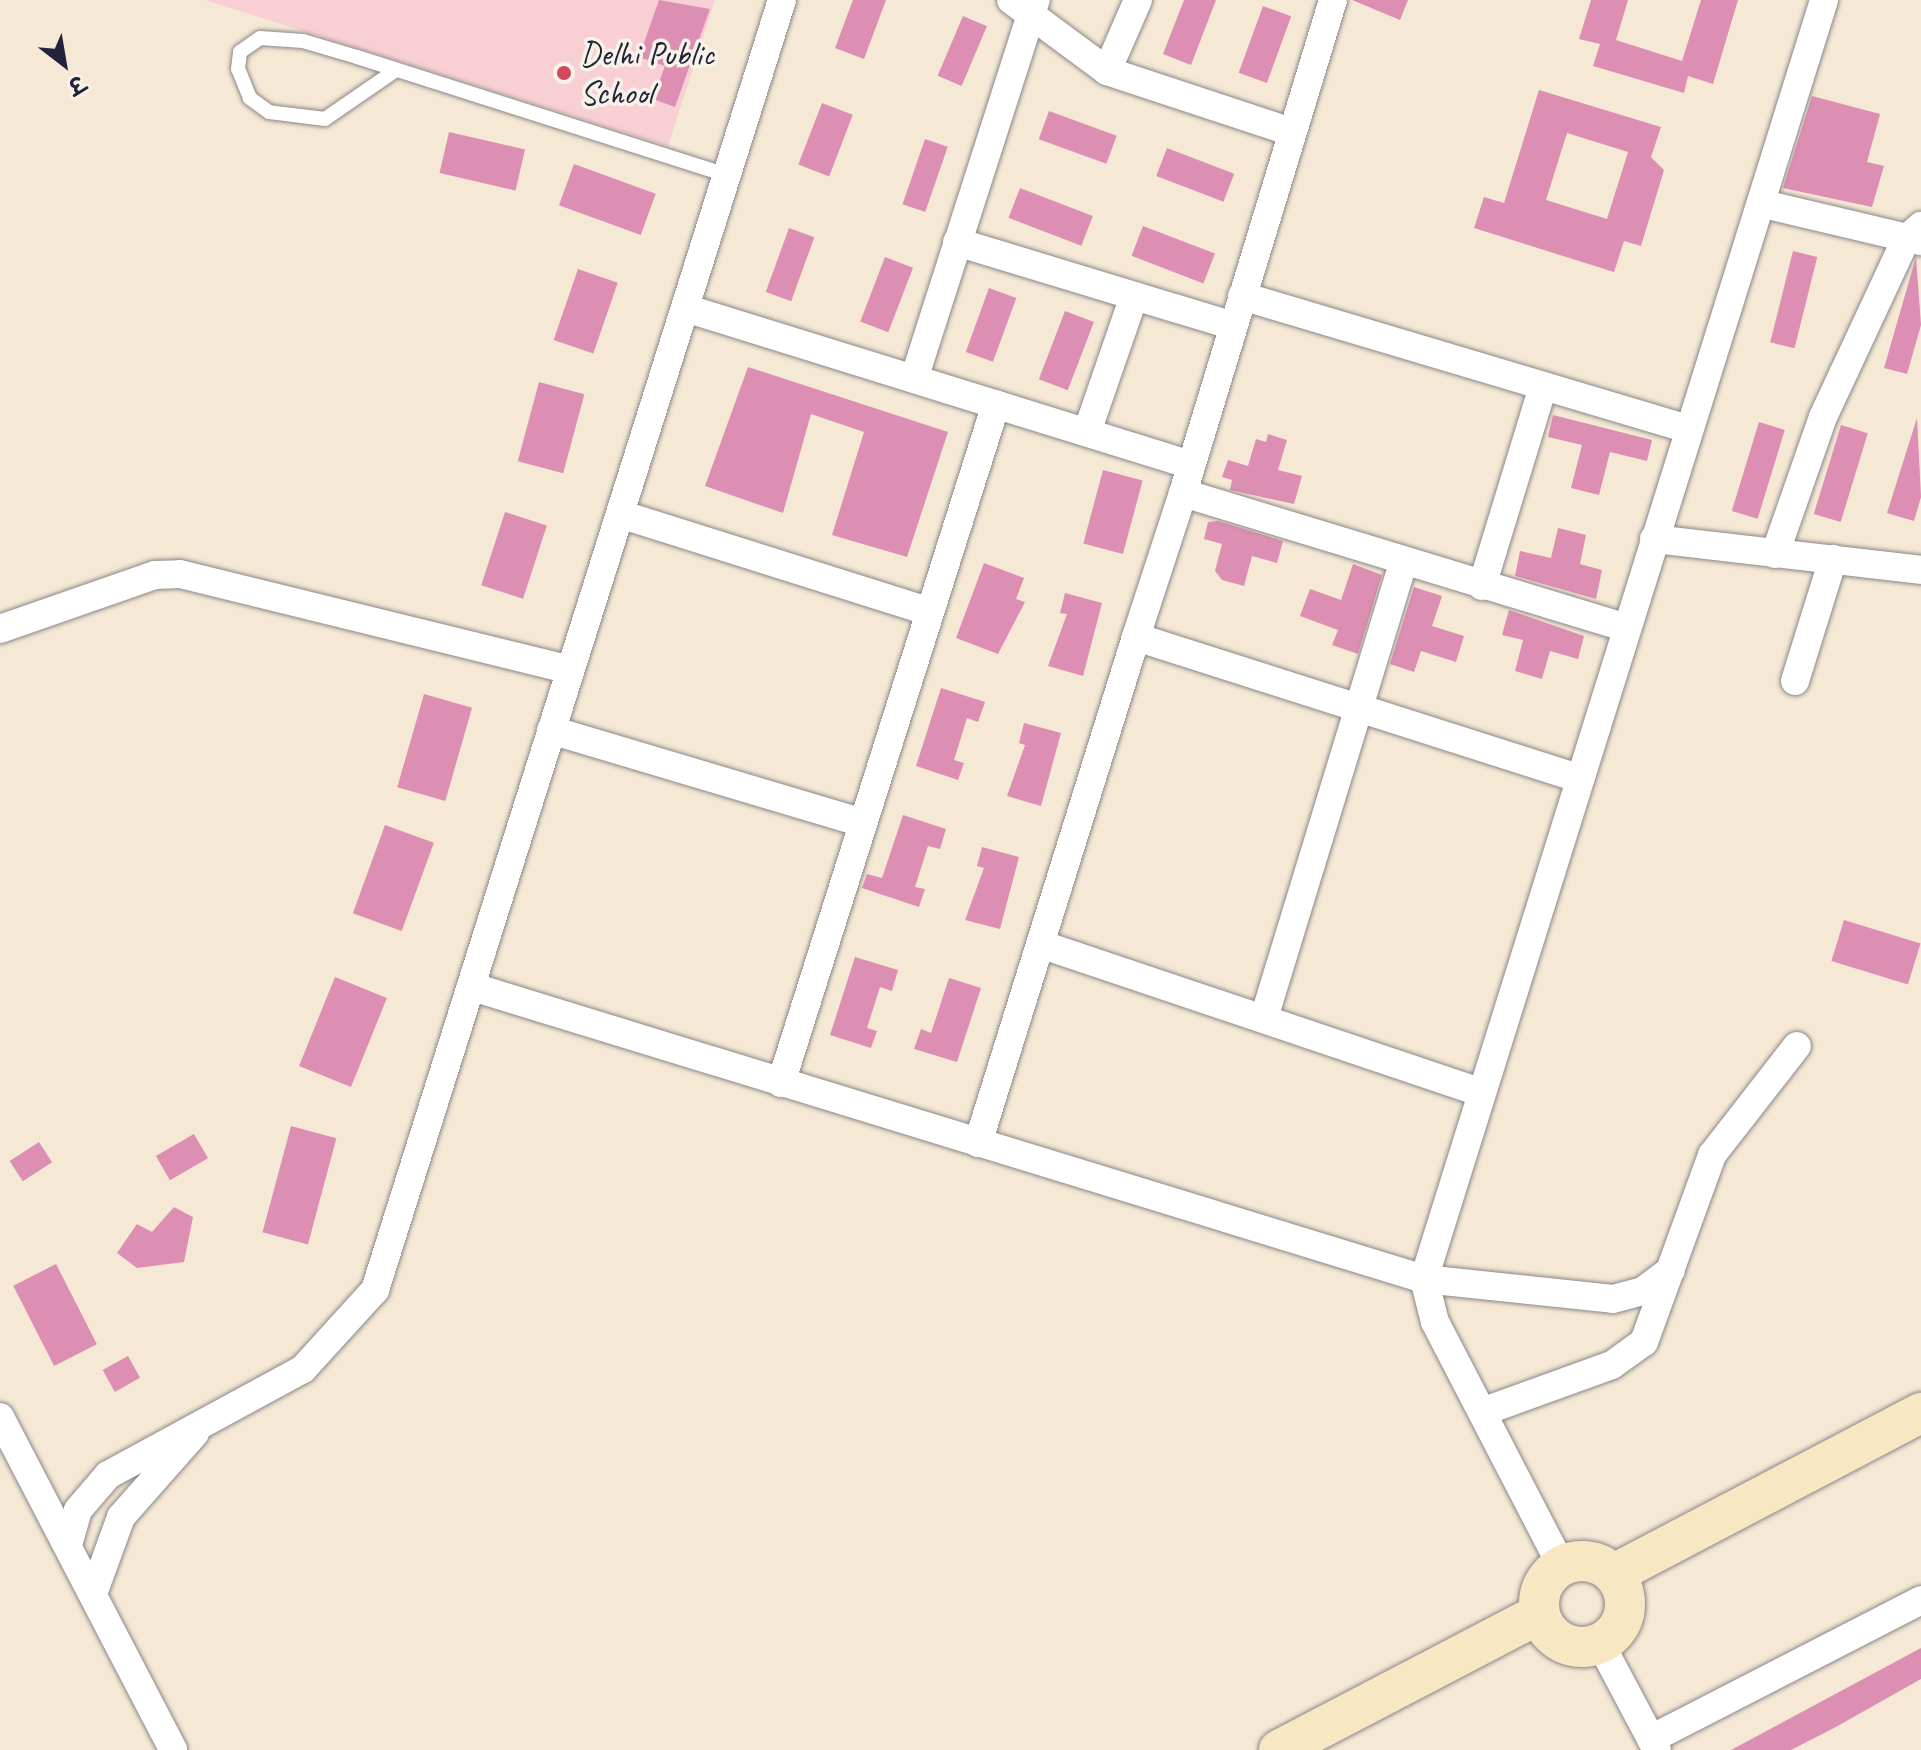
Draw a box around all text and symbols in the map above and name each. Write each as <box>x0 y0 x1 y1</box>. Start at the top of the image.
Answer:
north arrow <box>24 24 104 104</box>
place label: Delhi Public School <box>580 33 714 112</box>
marker: Delhi Public School <box>555 64 573 82</box>
text: उ <box>63 69 90 100</box>

